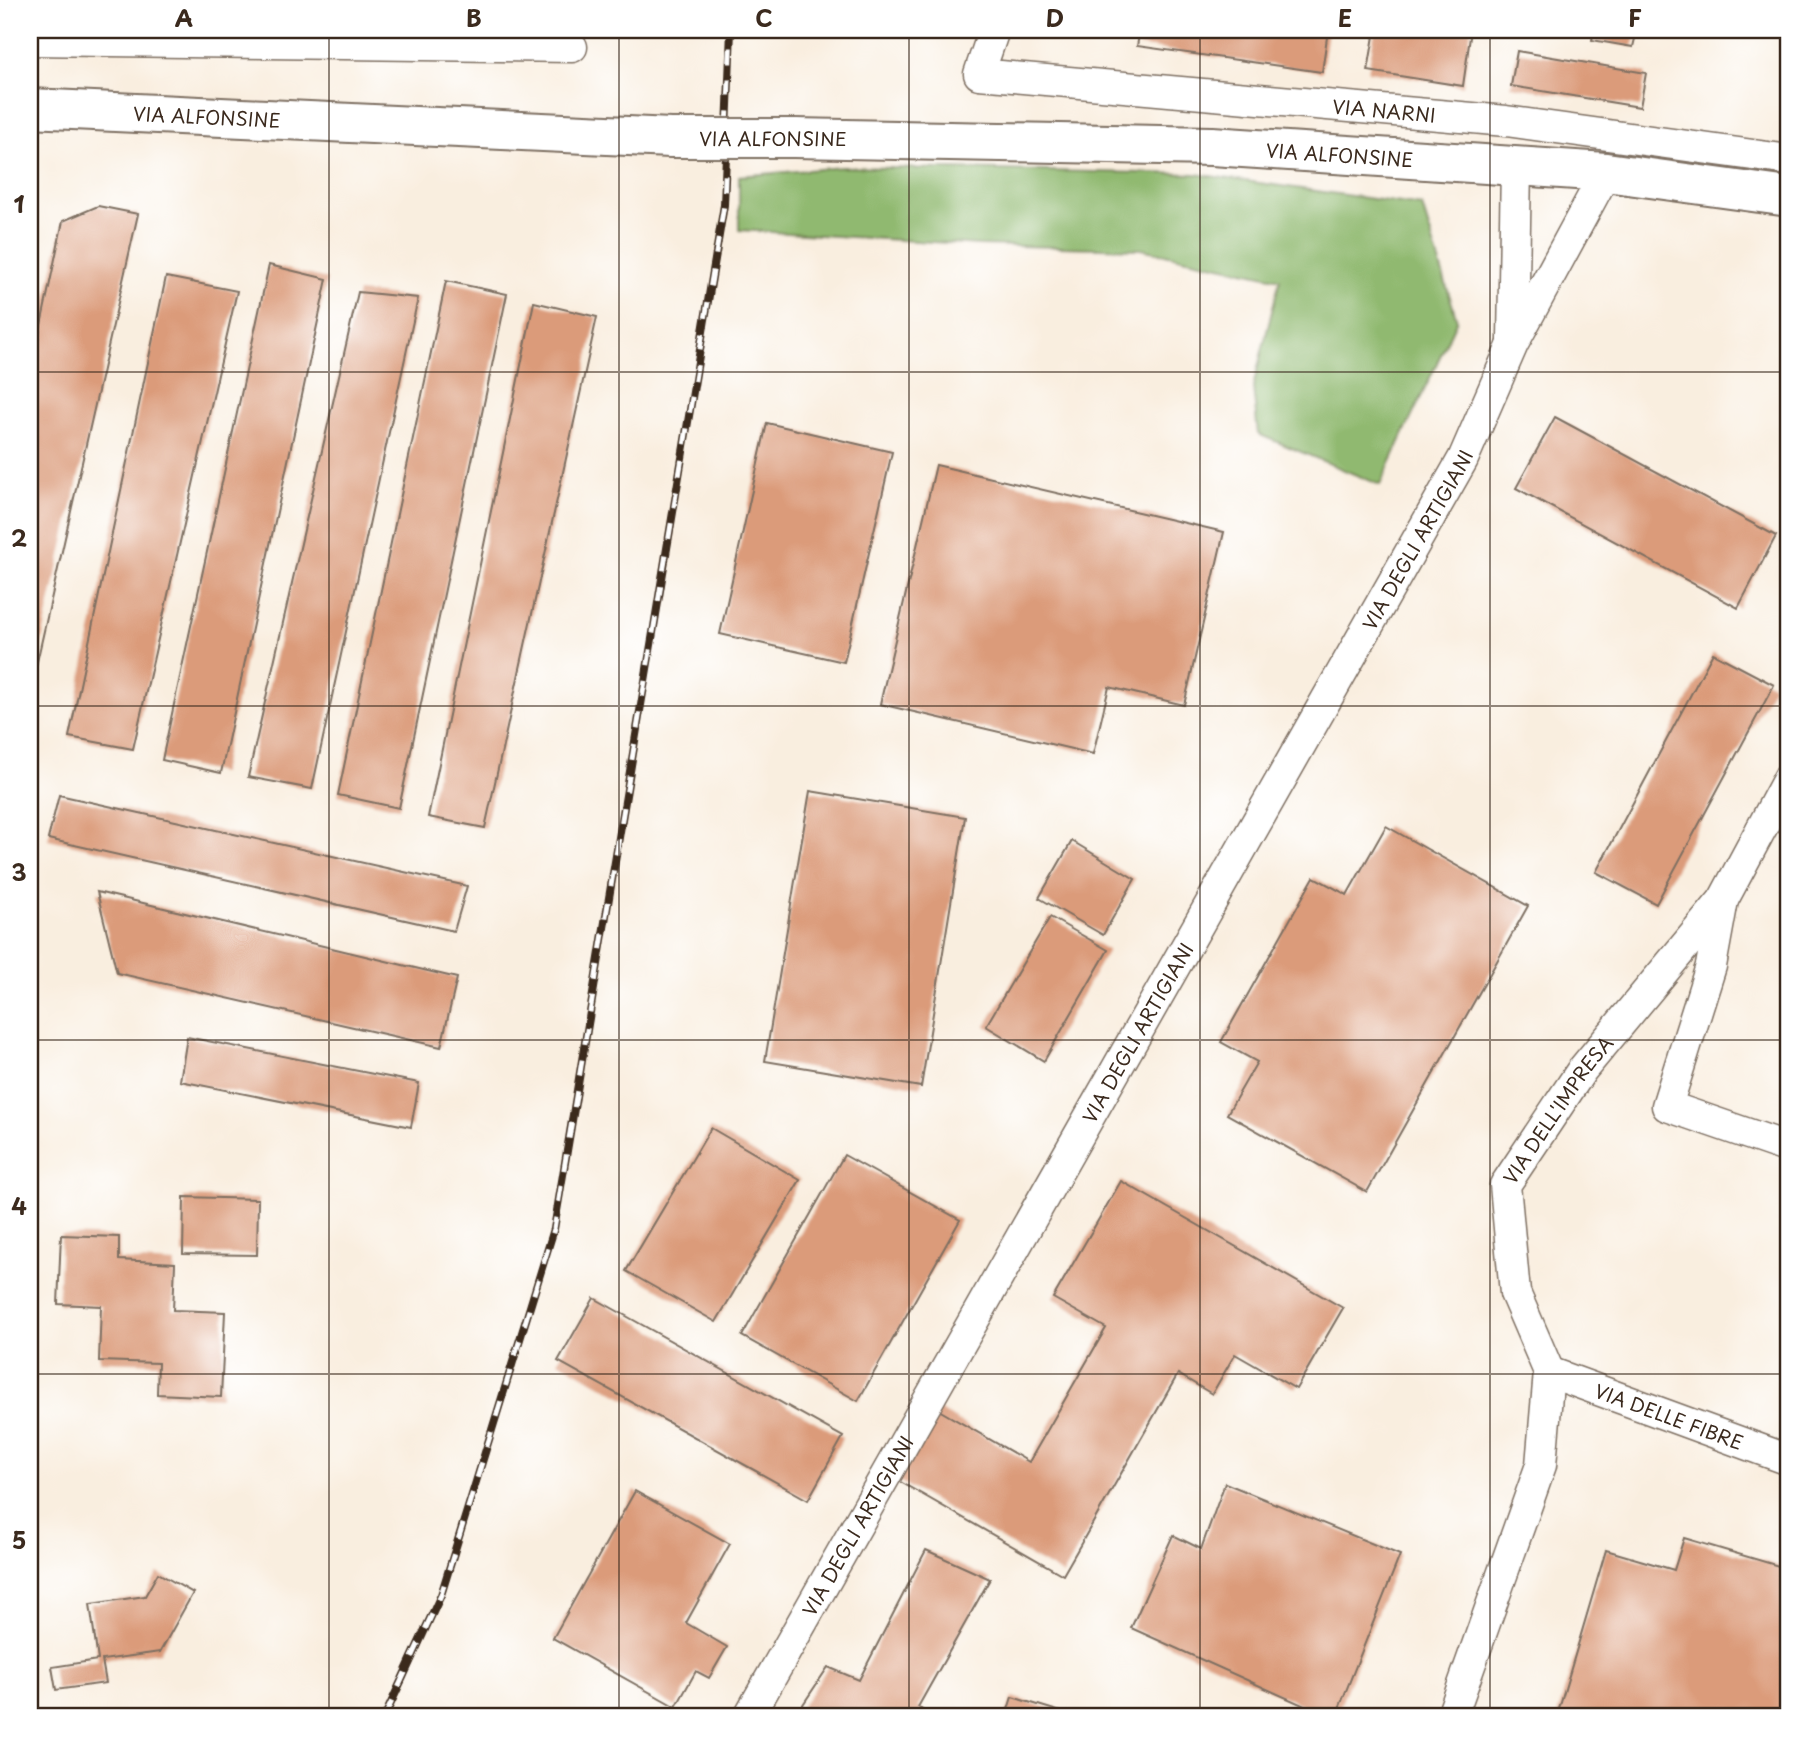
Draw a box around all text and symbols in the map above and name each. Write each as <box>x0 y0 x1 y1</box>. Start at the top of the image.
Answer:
text: A <box>175 0 193 35</box>
text: B <box>466 0 482 35</box>
text: C <box>755 0 773 35</box>
text: D <box>1046 0 1064 35</box>
text: E <box>1338 0 1352 35</box>
text: F <box>1628 0 1642 35</box>
street label: VIA NARNI <box>1331 92 1437 129</box>
street label: VIA ALFONSINE <box>132 99 281 134</box>
street label: VIA ALFONSINE <box>699 124 847 152</box>
street label: VIA ALFONSINE <box>1265 136 1414 173</box>
text: 1 <box>14 186 25 221</box>
street label: VIA DEGLI ARTIGIANI <box>1355 445 1479 635</box>
text: 2 <box>11 520 27 555</box>
text: 3 <box>11 854 27 889</box>
street label: VIA DEGLI ARTIGIANI <box>1075 937 1200 1128</box>
street label: VIA DELL'IMPRESA <box>1496 1029 1619 1189</box>
text: 4 <box>11 1188 27 1223</box>
street label: VIA DELLE FIBRE <box>1591 1376 1747 1456</box>
street label: VIA DEGLI ARTIGIANI <box>795 1430 920 1621</box>
text: 5 <box>12 1522 26 1557</box>

